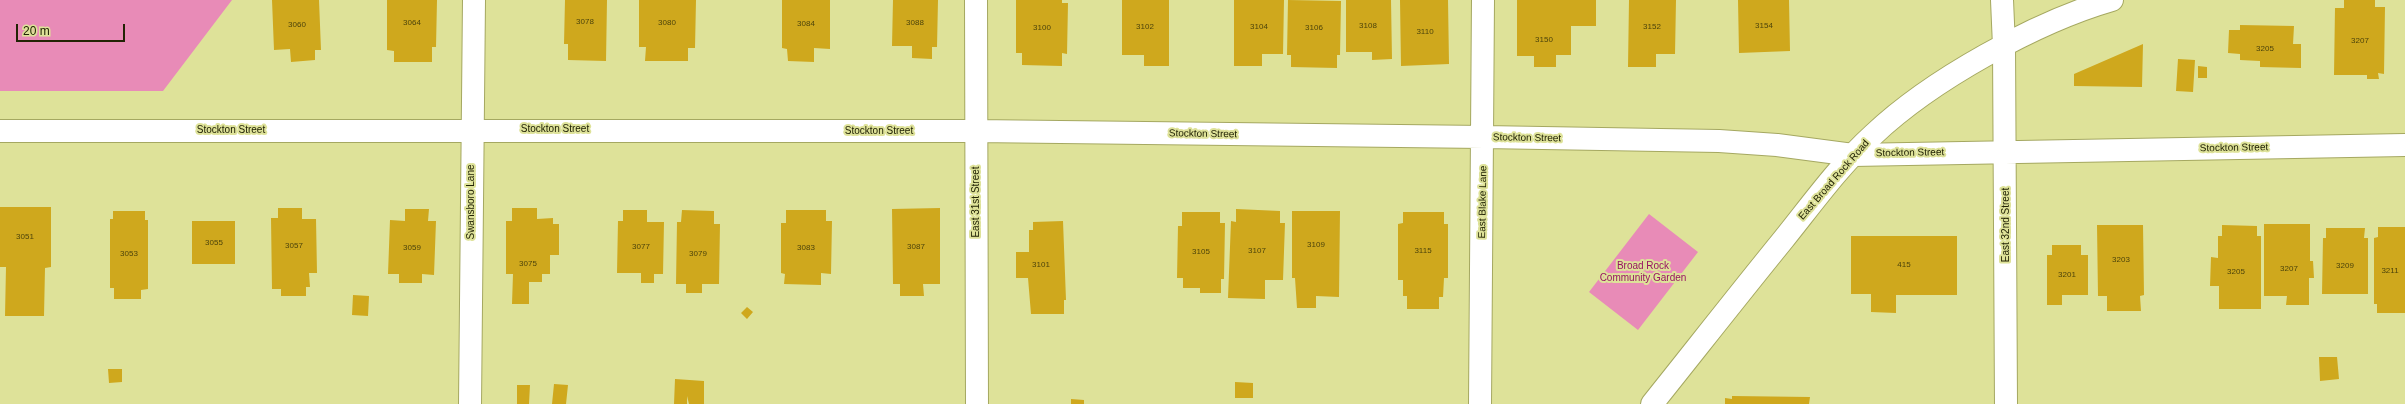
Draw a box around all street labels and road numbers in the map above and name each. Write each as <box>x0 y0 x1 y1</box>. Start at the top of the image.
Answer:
street label: Stockton Street <box>521 123 589 135</box>
street label: Stockton Street <box>197 124 265 136</box>
street label: Stockton Street <box>845 125 913 137</box>
street label: Stockton Street <box>1169 127 1237 141</box>
street label: Stockton Street <box>1493 131 1561 145</box>
street label: East Broad Rock Road <box>1796 138 1872 222</box>
street label: Stockton Street <box>2200 141 2268 155</box>
street label: Stockton Street <box>1876 146 1944 160</box>
street label: Swansboro Lane <box>465 164 477 240</box>
street label: East Blake Lane <box>1476 165 1490 239</box>
street label: East 31st Street <box>970 166 982 238</box>
street label: East 32nd Street <box>2000 188 2012 262</box>

